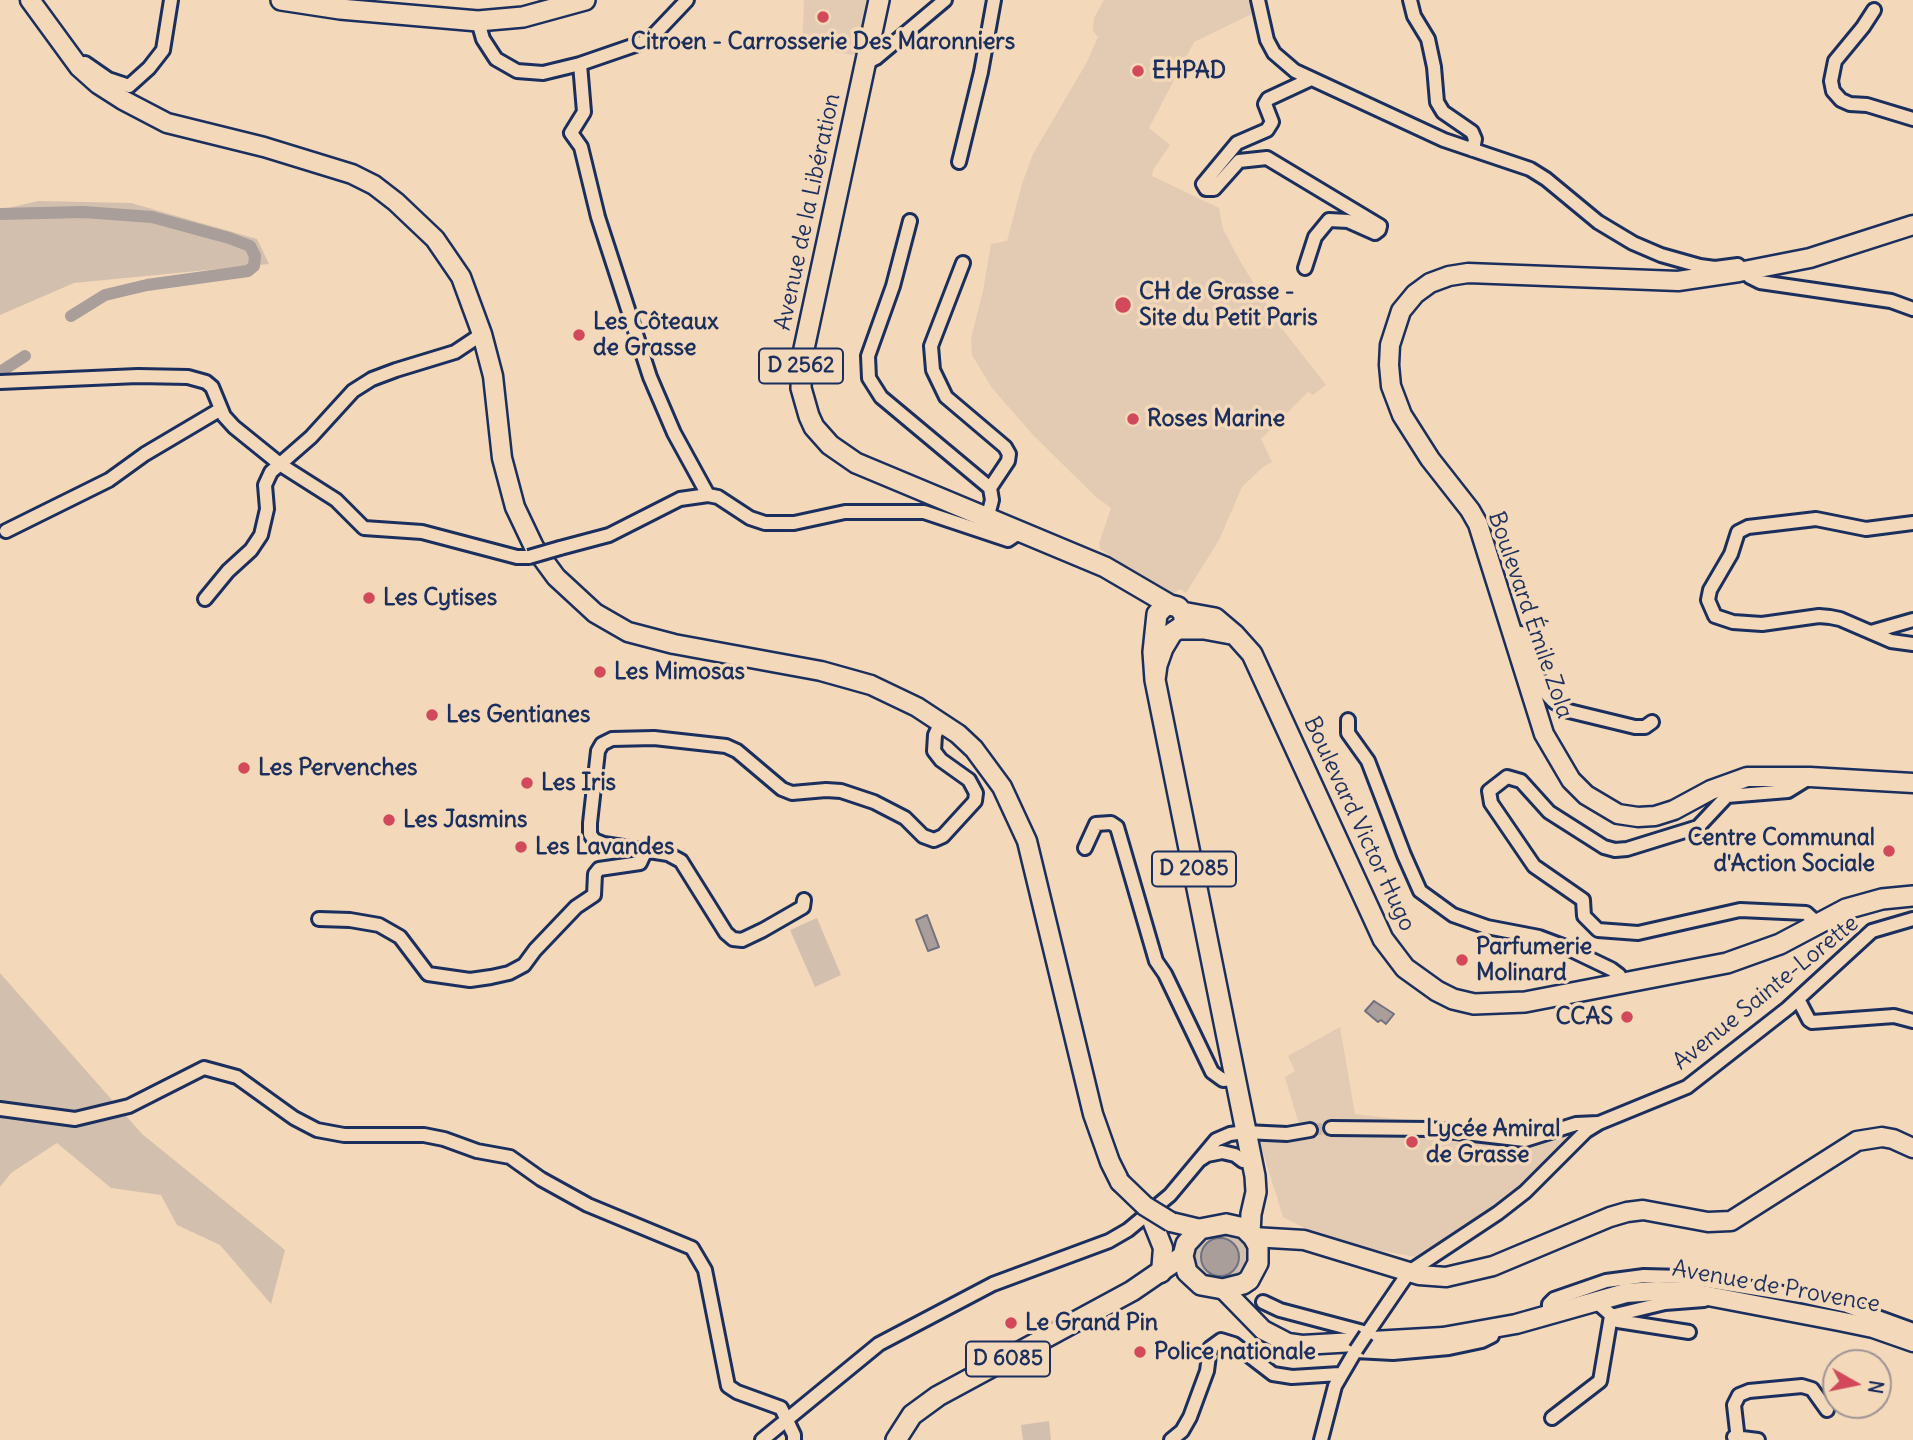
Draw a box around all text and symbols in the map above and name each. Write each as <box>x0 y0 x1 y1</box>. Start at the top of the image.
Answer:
marker: Citroen - Carrosserie Des Maronniers <box>815 9 831 25</box>
place label: Citroen - Carrosserie Des Maronniers <box>631 28 1015 56</box>
place label: EHPAD <box>1152 57 1226 85</box>
marker: EHPAD <box>1130 63 1146 79</box>
street label: Avenue de la Libération <box>769 91 847 333</box>
place label: CH de Grasse - Site du Petit Paris <box>1139 278 1318 332</box>
marker: CH de Grasse - Site du Petit Paris <box>1113 295 1133 315</box>
place label: Les Côteaux de Grasse <box>593 308 718 362</box>
marker: Les Côteaux de Grasse <box>571 327 587 343</box>
road number: D 2562 <box>759 348 843 384</box>
place label: Roses Marine <box>1147 405 1285 433</box>
marker: Roses Marine <box>1125 411 1141 427</box>
street label: Boulevard Émile Zola <box>1482 508 1578 722</box>
place label: Les Cytises <box>383 584 497 612</box>
marker: Les Cytises <box>361 590 377 606</box>
place label: Les Mimosas <box>614 658 745 686</box>
marker: Les Mimosas <box>592 664 608 680</box>
place label: Les Gentianes <box>446 701 590 729</box>
marker: Les Gentianes <box>424 707 440 723</box>
street label: Boulevard Victor Hugo <box>1297 712 1421 936</box>
place label: Les Pervenches <box>258 754 418 782</box>
marker: Les Pervenches <box>236 760 252 776</box>
place label: Les Iris <box>541 769 616 797</box>
marker: Les Iris <box>519 775 535 791</box>
place label: Les Jasmins <box>403 806 527 834</box>
marker: Les Jasmins <box>381 812 397 828</box>
place label: Centre Communal d'Action Sociale <box>1688 824 1875 878</box>
place label: Les Lavandes <box>535 833 674 861</box>
marker: Les Lavandes <box>513 839 529 855</box>
marker: Centre Communal d'Action Sociale <box>1881 843 1897 859</box>
road number: D 2085 <box>1152 852 1236 886</box>
street label: Avenue Sainte-Lorette <box>1668 910 1864 1076</box>
place label: Parfumerie Molinard <box>1476 933 1592 987</box>
marker: Parfumerie Molinard <box>1454 952 1470 968</box>
place label: CCAS <box>1556 1003 1613 1031</box>
marker: CCAS <box>1619 1009 1635 1025</box>
place label: Lycée Amiral de Grasse <box>1426 1115 1560 1169</box>
marker: Lycée Amiral de Grasse <box>1404 1134 1420 1150</box>
street label: Avenue de Provence <box>1670 1255 1882 1319</box>
place label: Le Grand Pin <box>1025 1309 1158 1337</box>
marker: Le Grand Pin <box>1003 1315 1019 1331</box>
place label: Police nationale <box>1154 1338 1316 1366</box>
road number: D 6085 <box>966 1342 1050 1376</box>
marker: Police nationale <box>1132 1344 1148 1360</box>
north arrow <box>1822 1349 1892 1419</box>
text: N <box>1863 1379 1889 1395</box>

